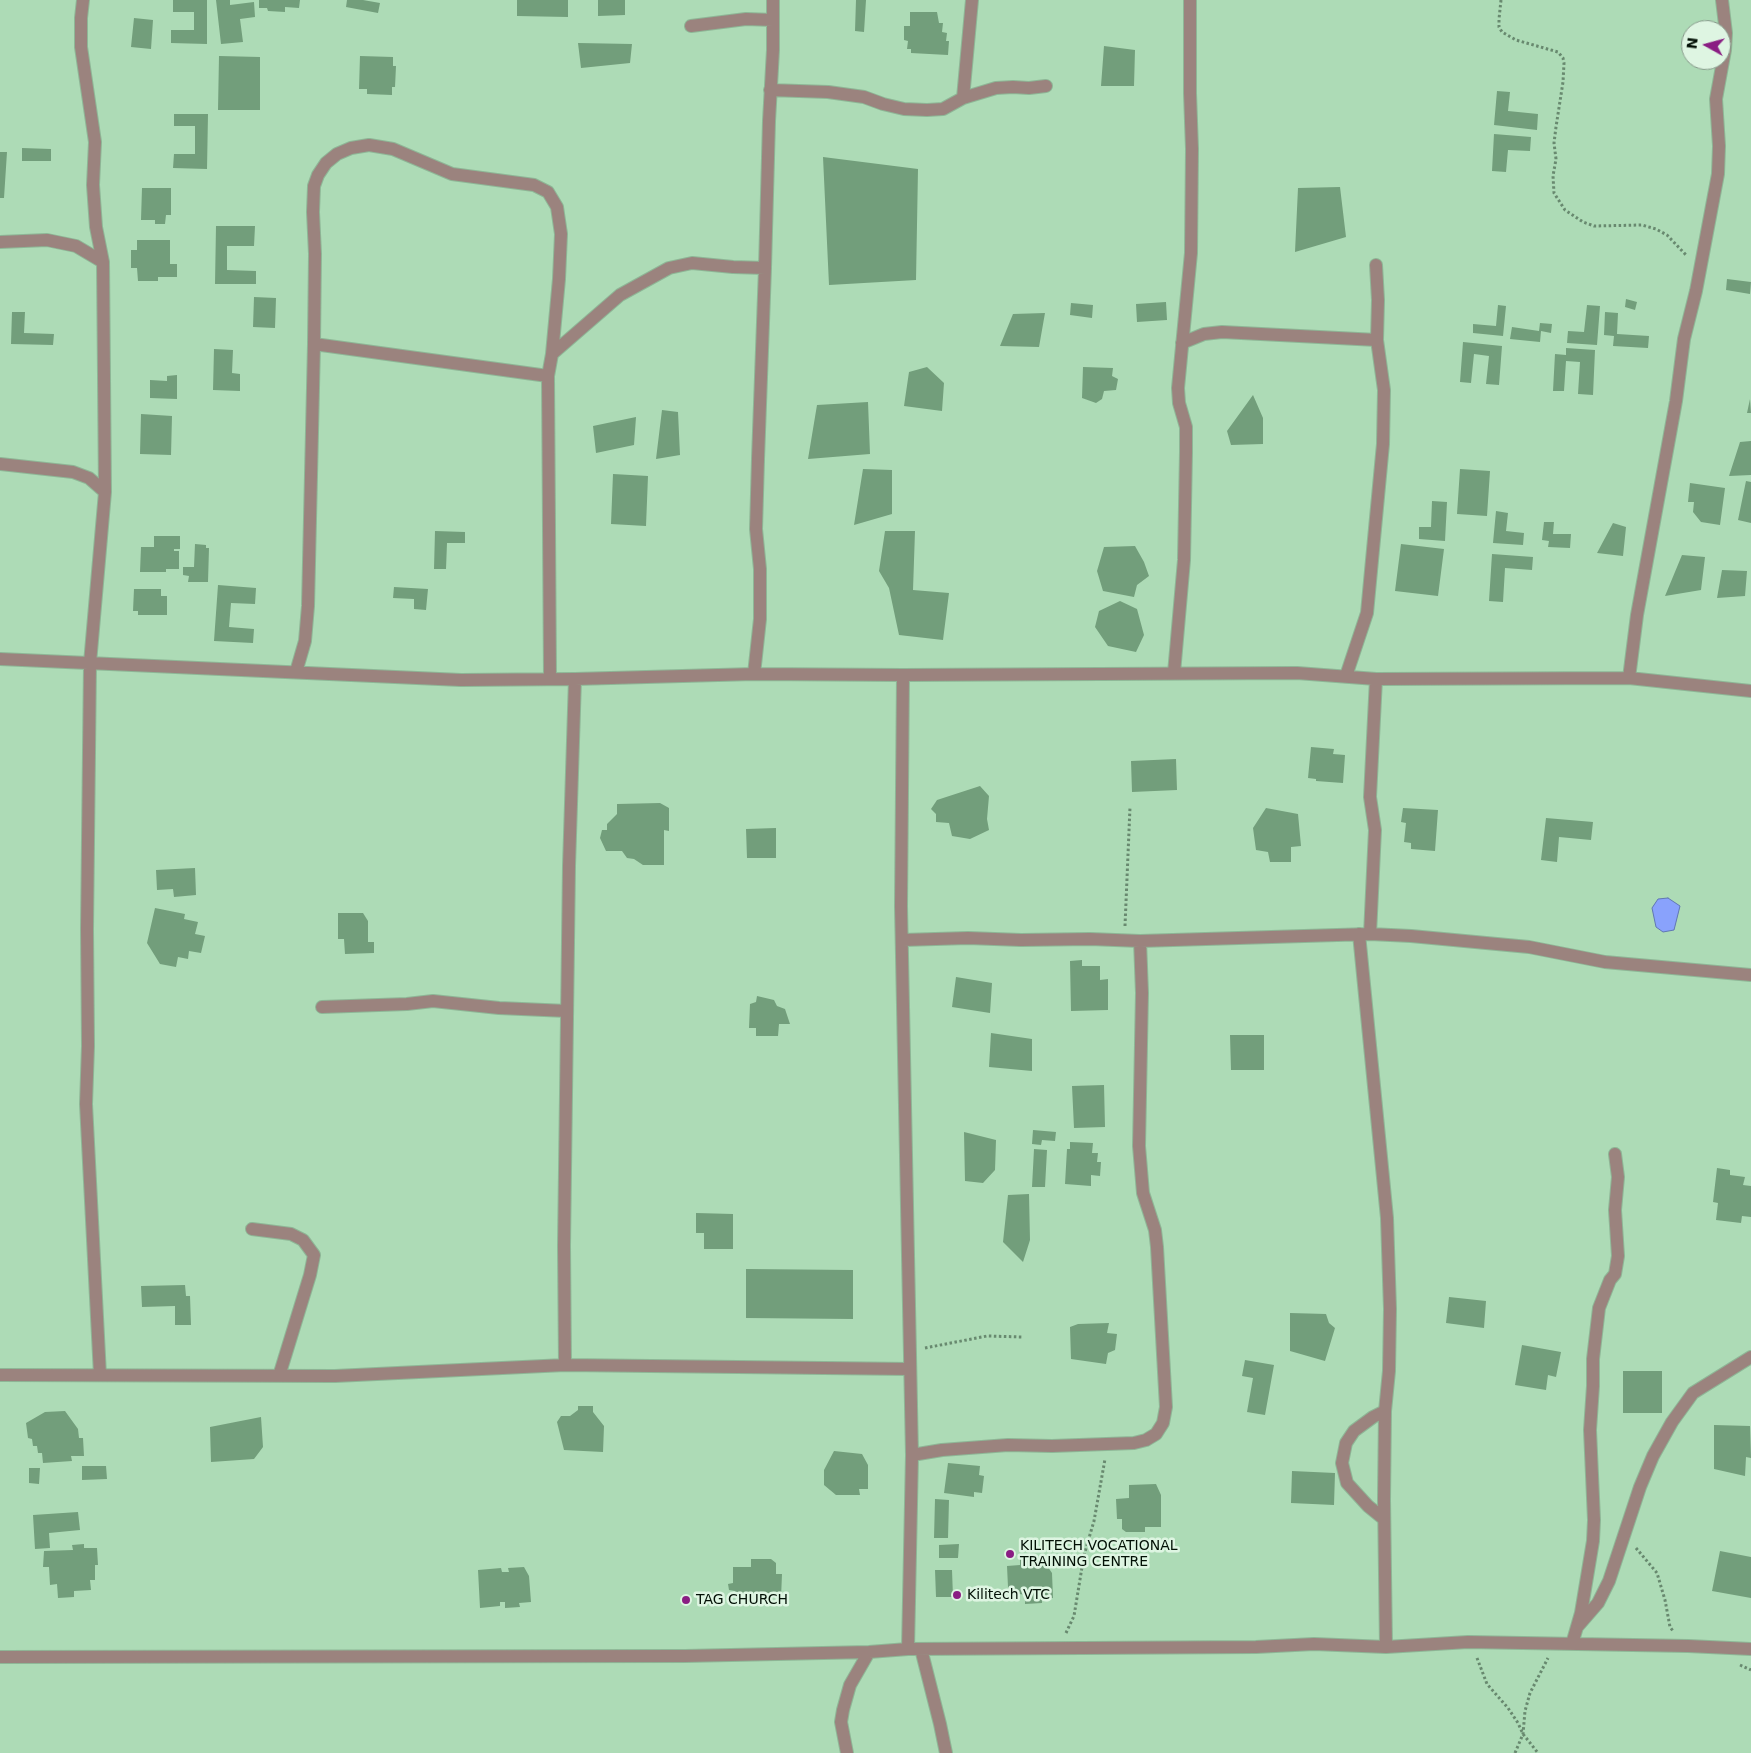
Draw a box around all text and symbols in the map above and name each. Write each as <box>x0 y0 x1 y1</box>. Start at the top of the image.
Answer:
north arrow <box>1681 20 1731 70</box>
text: N <box>1683 37 1701 50</box>
place label: KILITECH VOCATIONAL TRAINING CENTRE <box>1020 1538 1178 1570</box>
marker: KILITECH VOCATIONAL TRAINING CENTRE <box>1004 1548 1016 1560</box>
place label: Kilitech VTC <box>967 1587 1050 1603</box>
marker: Kilitech VTC <box>951 1589 963 1601</box>
place label: TAG CHURCH <box>696 1592 788 1608</box>
marker: TAG CHURCH <box>680 1594 692 1606</box>

